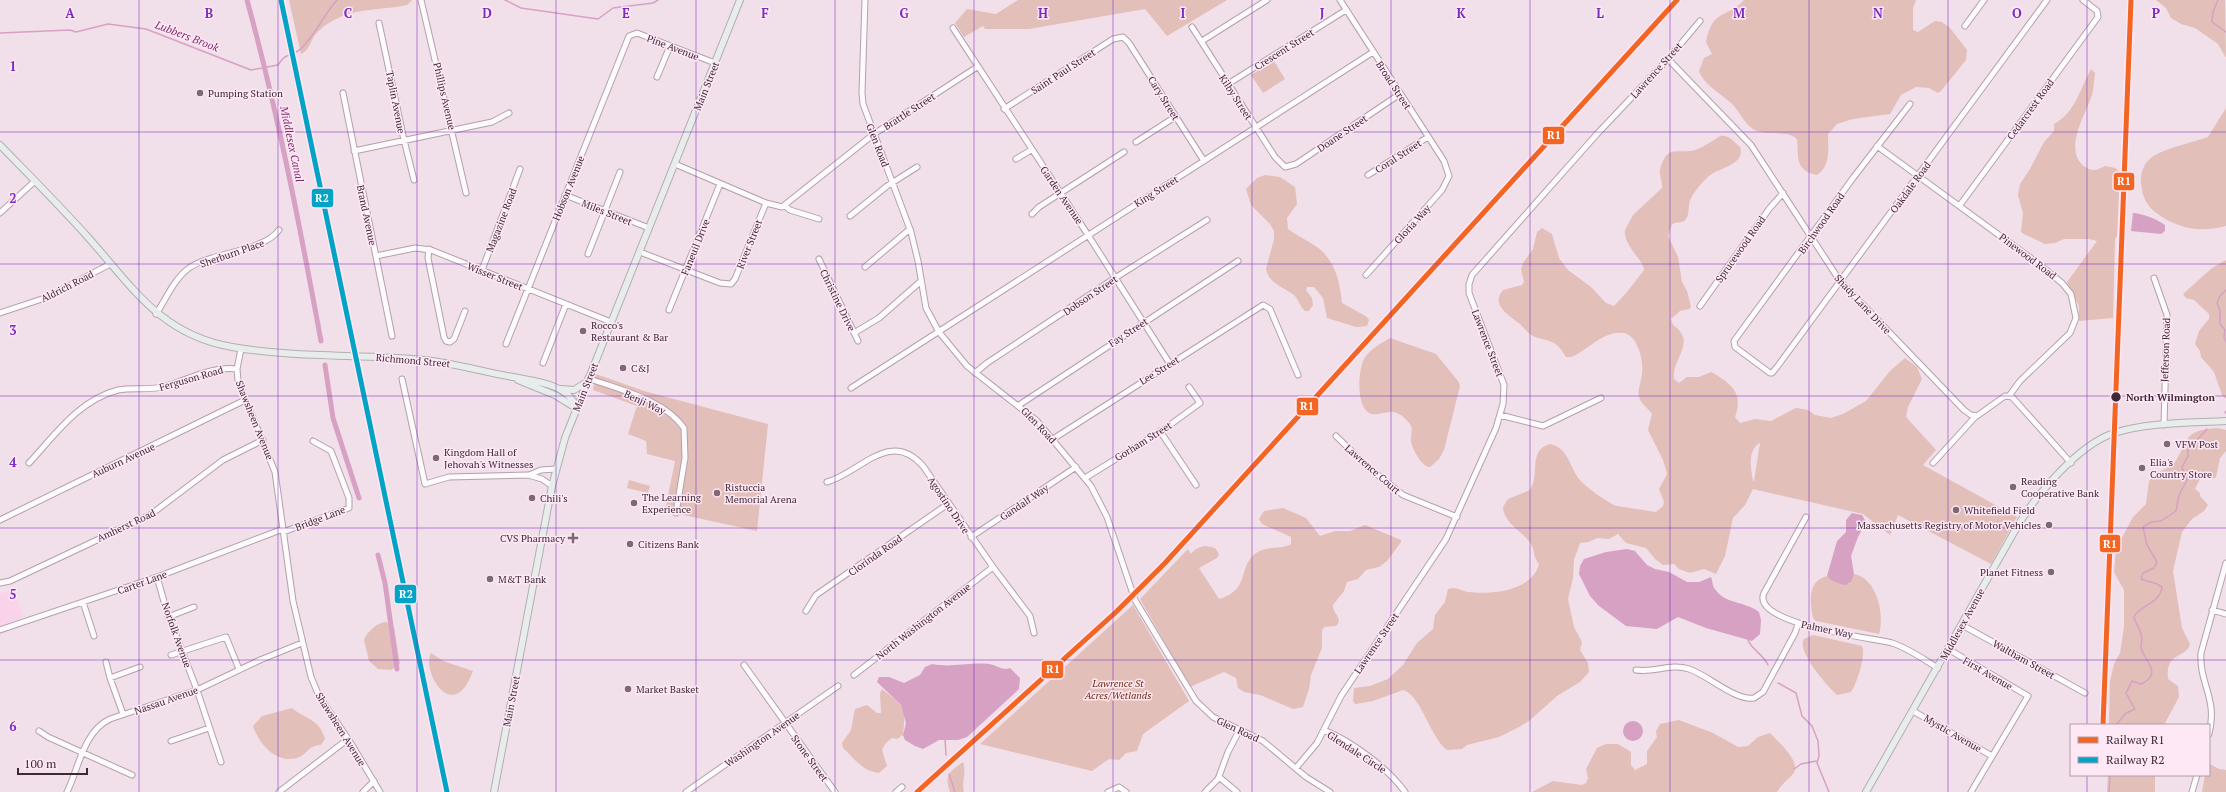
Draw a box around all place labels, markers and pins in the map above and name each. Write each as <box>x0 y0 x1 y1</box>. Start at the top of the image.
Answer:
place label: Pumping Station <box>208 87 283 100</box>
marker: Pumping Station <box>195 88 205 98</box>
place label: Rocco's Restaurant & Bar <box>591 319 668 344</box>
marker: Rocco's Restaurant & Bar <box>578 326 588 336</box>
place label: C&J <box>631 362 650 375</box>
marker: C&J <box>618 363 628 373</box>
marker: North Wilmington <box>2109 390 2123 404</box>
place label: North Wilmington <box>2126 391 2215 404</box>
place label: VFW Post <box>2175 438 2219 451</box>
marker: VFW Post <box>2162 439 2172 449</box>
place label: Kingdom Hall of Jehovah's Witnesses <box>444 446 533 471</box>
marker: Kingdom Hall of Jehovah's Witnesses <box>431 453 441 463</box>
place label: Elia's Country Store <box>2150 456 2212 481</box>
marker: Elia's Country Store <box>2137 463 2147 473</box>
place label: Reading Cooperative Bank <box>2021 475 2100 500</box>
place label: Ristuccia Memorial Arena <box>725 481 797 506</box>
marker: Reading Cooperative Bank <box>2008 482 2018 492</box>
marker: Ristuccia Memorial Arena <box>712 488 722 498</box>
place label: The Learning Experience <box>642 491 702 516</box>
place label: Chili's <box>540 492 568 505</box>
marker: Chili's <box>527 493 537 503</box>
marker: The Learning Experience <box>629 498 639 508</box>
place label: Whitefield Field <box>1964 504 2035 517</box>
marker: Whitefield Field <box>1951 505 1961 515</box>
place label: Massachusetts Registry of Motor Vehicles <box>1857 519 2041 532</box>
marker: Massachusetts Registry of Motor Vehicles <box>2044 520 2054 530</box>
place label: CVS Pharmacy <box>500 532 566 545</box>
marker: CVS Pharmacy <box>568 533 578 543</box>
place label: Citizens Bank <box>638 538 700 551</box>
marker: Citizens Bank <box>625 539 635 549</box>
place label: Planet Fitness <box>1980 566 2043 579</box>
marker: Planet Fitness <box>2046 567 2056 577</box>
place label: M&T Bank <box>498 573 547 586</box>
marker: M&T Bank <box>485 574 495 584</box>
place label: Market Basket <box>636 683 699 696</box>
marker: Market Basket <box>623 684 633 694</box>

